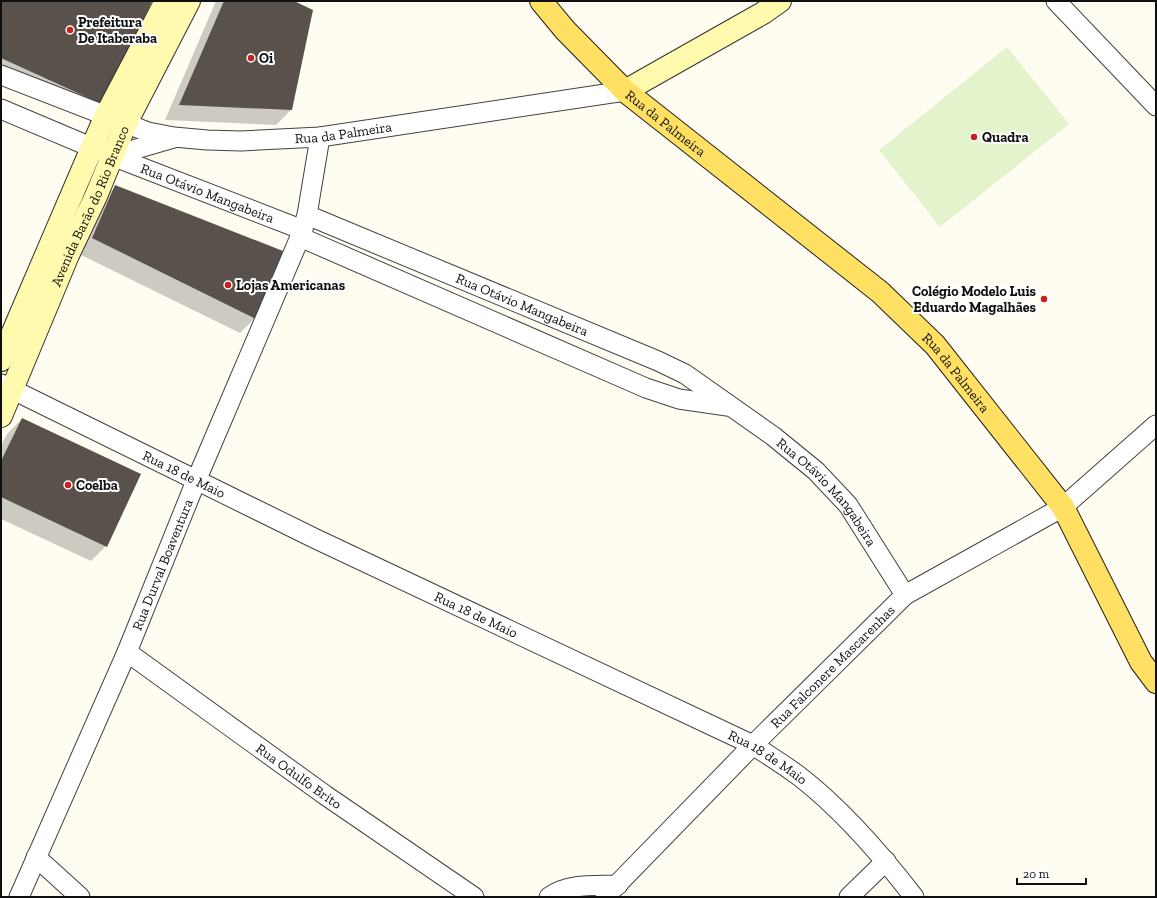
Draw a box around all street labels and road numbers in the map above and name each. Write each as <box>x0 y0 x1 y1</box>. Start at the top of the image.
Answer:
street label: Rua da Palmeira <box>622 86 710 160</box>
street label: Rua da Palmeira <box>294 118 393 147</box>
street label: Avenida Barão do Rio Branco <box>47 123 132 289</box>
street label: Rua Otávio Mangabeira <box>138 159 277 227</box>
street label: Rua Otávio Mangabeira <box>453 269 591 340</box>
street label: Rua da Palmeira <box>919 329 994 416</box>
street label: Rua Otávio Mangabeira <box>773 434 880 549</box>
street label: Rua 18 de Maio <box>140 447 228 502</box>
street label: Rua Durval Boaventura <box>128 496 196 633</box>
street label: Rua 18 de Maio <box>432 588 520 641</box>
street label: Rua Falconere Mascarenhas <box>767 601 898 732</box>
street label: Rua 18 de Maio <box>726 726 811 788</box>
street label: Rua Odulfo Brito <box>253 740 345 812</box>

